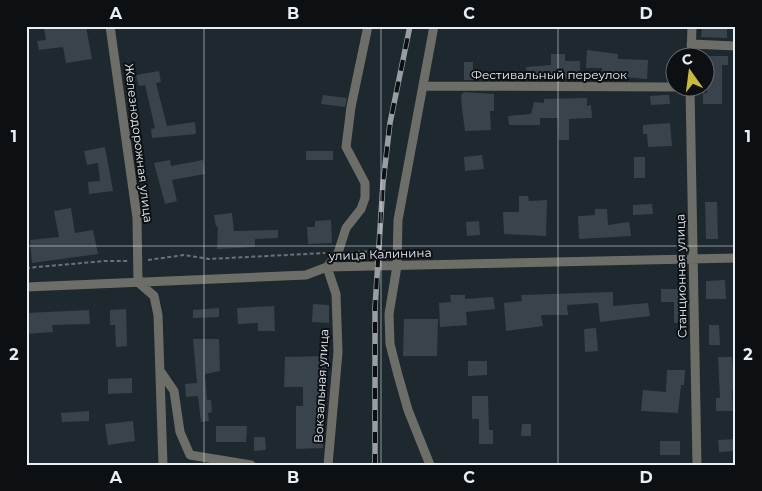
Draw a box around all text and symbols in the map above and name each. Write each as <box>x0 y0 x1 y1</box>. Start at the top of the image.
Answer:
text: A <box>109 4 123 23</box>
text: B <box>287 4 299 23</box>
text: C <box>463 4 475 23</box>
text: D <box>639 4 653 23</box>
north arrow <box>664 48 714 98</box>
text: С <box>680 49 694 69</box>
street label: Железнодорожная улица <box>122 63 156 223</box>
street label: Фестивальный переулок <box>471 67 627 82</box>
text: 1 <box>11 127 17 146</box>
text: 1 <box>745 127 751 146</box>
street label: Станционная улица <box>672 214 690 338</box>
street label: улица Калинина <box>327 245 432 263</box>
street label: Вокзальная улица <box>311 329 331 443</box>
text: 2 <box>9 345 19 364</box>
text: 2 <box>743 345 753 364</box>
text: A <box>109 468 123 487</box>
text: B <box>287 468 299 487</box>
text: C <box>463 468 475 487</box>
text: D <box>639 468 653 487</box>

